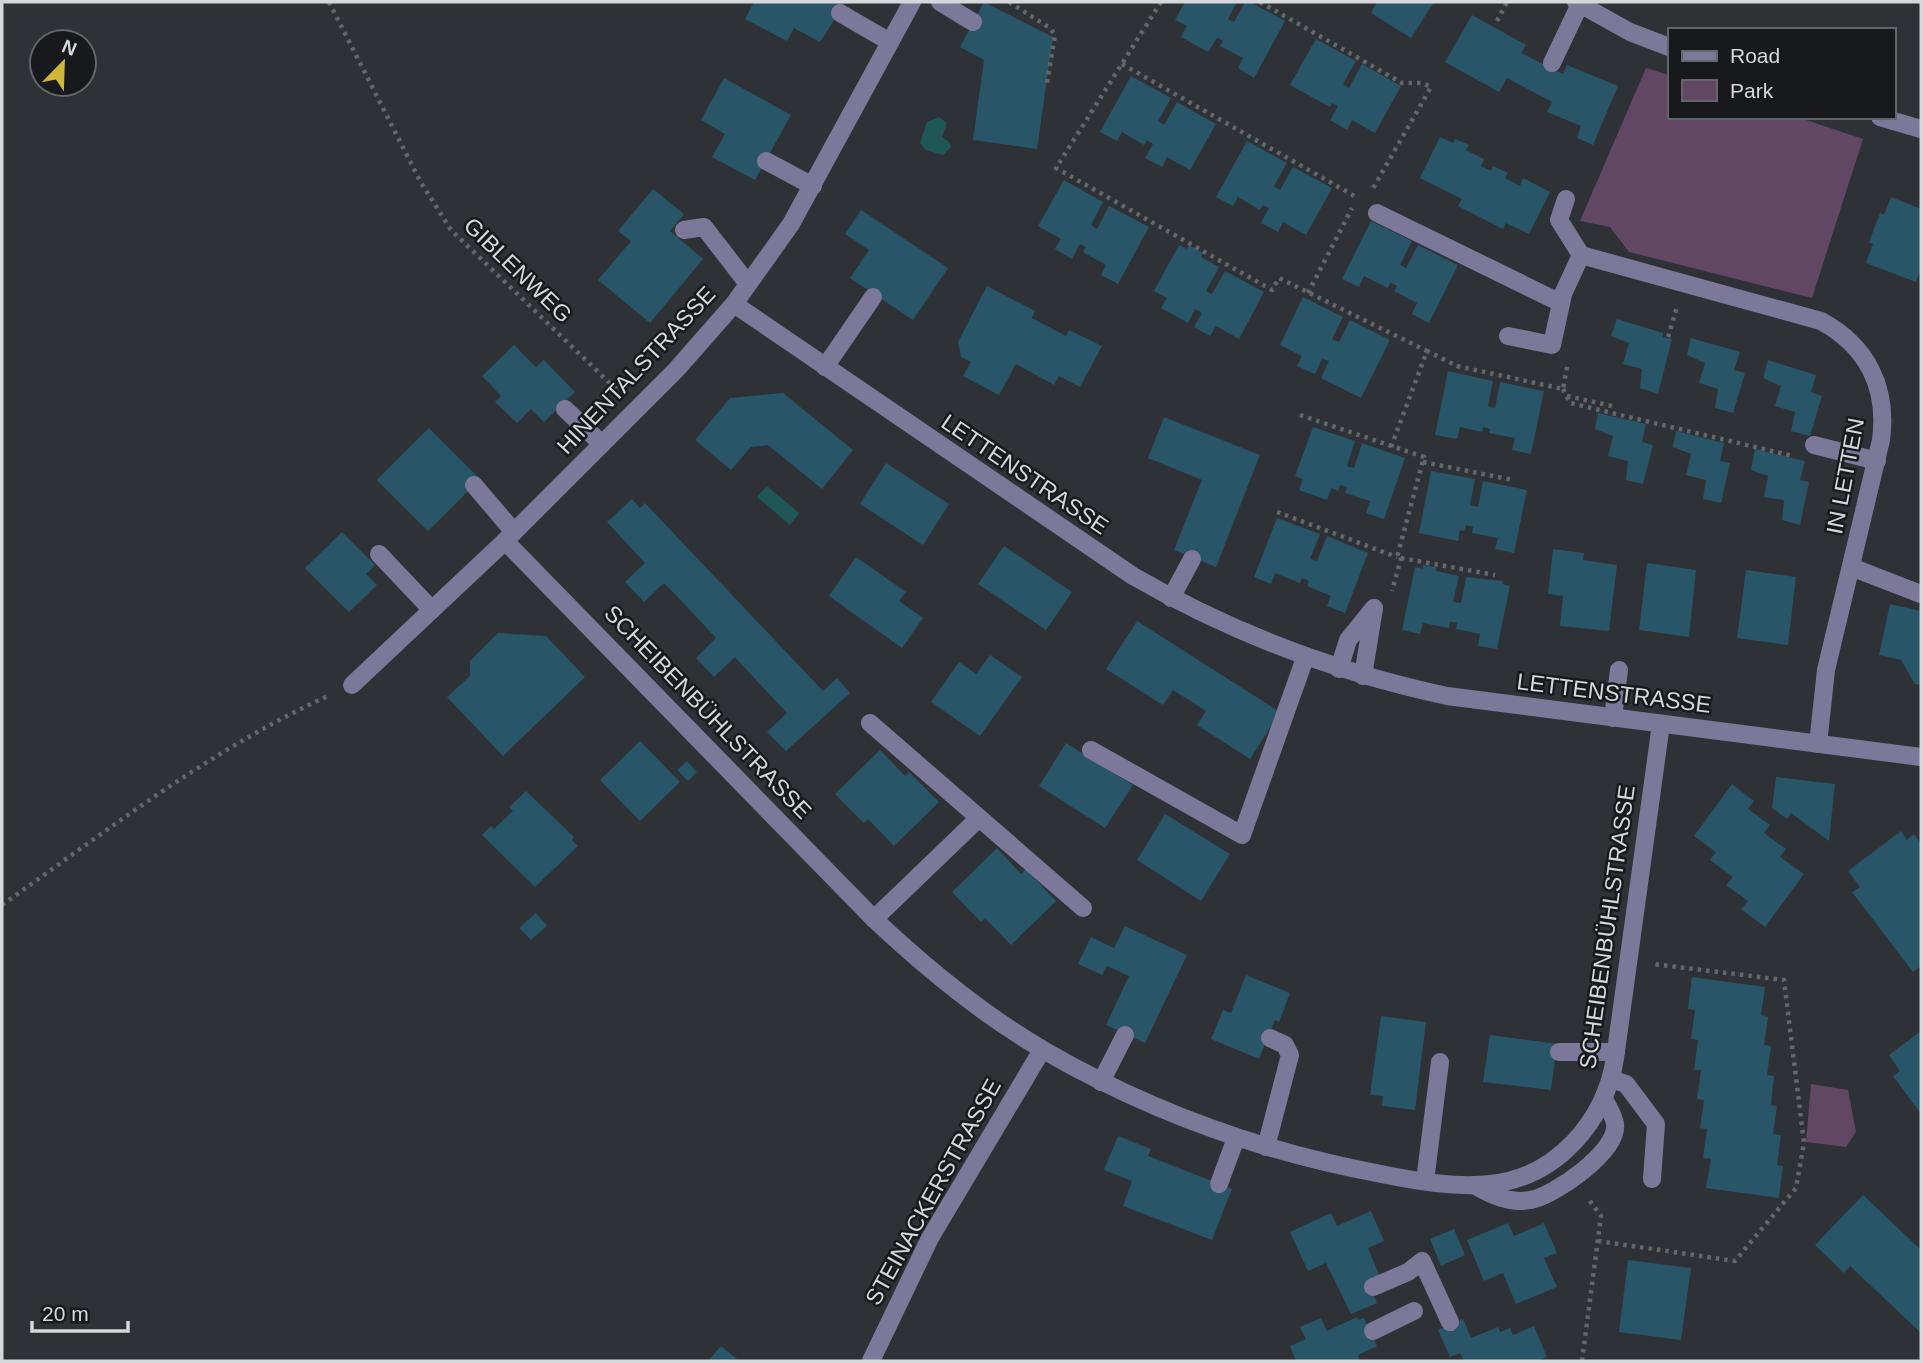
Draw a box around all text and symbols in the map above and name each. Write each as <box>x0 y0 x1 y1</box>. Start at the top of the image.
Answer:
north arrow <box>28 28 98 98</box>
legend <box>1668 28 1895 119</box>
text: N <box>59 35 80 60</box>
text: Road <box>1730 44 1780 67</box>
text: Park <box>1730 79 1774 102</box>
street label: GIBLENWEG <box>459 212 577 328</box>
street label: HINENTALSTRASSE <box>552 281 720 459</box>
street label: LETTENSTRASSE <box>937 409 1113 539</box>
street label: IN LETTEN <box>1821 416 1869 536</box>
street label: SCHEIBENBÜHLSTRASSE <box>599 600 817 824</box>
street label: LETTENSTRASSE <box>1515 668 1713 718</box>
street label: SCHEIBENBÜHLSTRASSE <box>1574 783 1640 1071</box>
street label: STEINACKERSTRASSE <box>860 1074 1006 1310</box>
scale bar <box>32 1290 128 1334</box>
text: 20 m <box>42 1302 89 1325</box>

